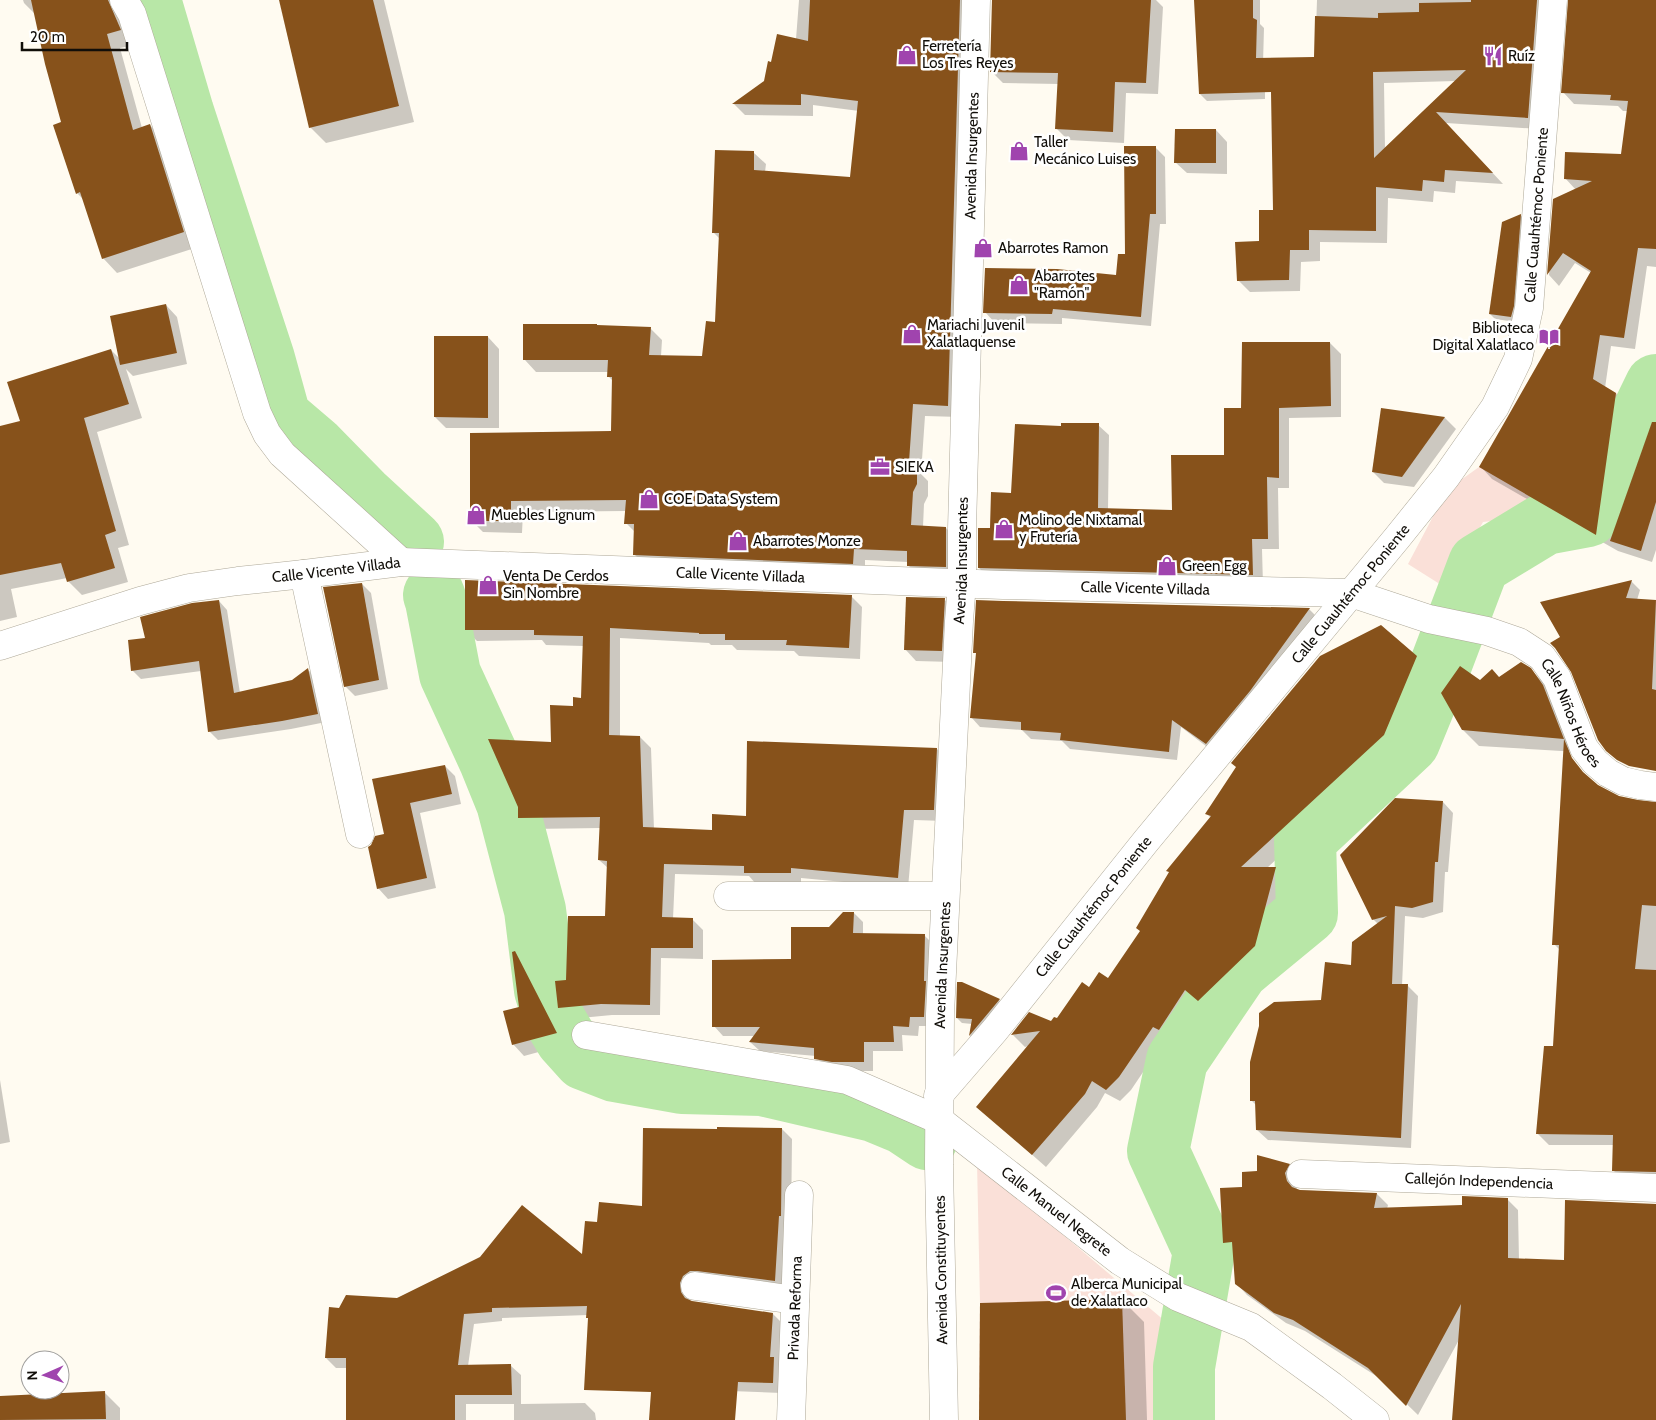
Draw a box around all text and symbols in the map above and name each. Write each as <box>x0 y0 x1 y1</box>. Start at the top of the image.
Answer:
scale bar <box>22 20 128 52</box>
text: 20 m <box>30 28 65 46</box>
place label: Ferretería Los Tres Reyes <box>922 37 1013 72</box>
shop icon: Ferretería Los Tres Reyes <box>896 44 918 66</box>
restaurant icon: Ruíz <box>1482 45 1504 67</box>
place label: Ruíz <box>1508 47 1535 65</box>
street label: Avenida Insurgentes <box>961 92 983 220</box>
street label: Calle Cuauhtémoc Poniente <box>1520 126 1552 303</box>
place label: Taller Mecánico Luises <box>1034 133 1136 168</box>
shop icon: Taller Mecánico Luises <box>1008 140 1030 162</box>
shop icon: Abarrotes Ramon <box>972 237 994 259</box>
place label: Abarrotes Ramon <box>998 239 1108 257</box>
place label: Abarrotes "Ramón" <box>1034 267 1095 302</box>
shop icon: Abarrotes "Ramón" <box>1008 274 1030 296</box>
place label: Mariachi Juvenil Xalatlaquense <box>927 316 1025 351</box>
place label: Biblioteca Digital Xalatlaco <box>1432 319 1535 354</box>
shop icon: Mariachi Juvenil Xalatlaquense <box>901 323 923 345</box>
library icon: Biblioteca Digital Xalatlaco <box>1538 326 1560 348</box>
office icon: SIEKA <box>869 456 891 478</box>
place label: SIEKA <box>895 458 934 476</box>
shop icon: COE Data System <box>638 488 660 510</box>
place label: COE Data System <box>664 490 778 508</box>
street label: Avenida Insurgentes <box>950 497 972 625</box>
shop icon: Muebles Lignum <box>465 504 487 526</box>
place label: Muebles Lignum <box>491 506 595 524</box>
place label: Molino de Nixtamal y Frutería <box>1019 511 1143 546</box>
shop icon: Molino de Nixtamal y Frutería <box>993 518 1015 540</box>
street label: Calle Cuauhtémoc Poniente <box>1288 520 1414 667</box>
shop icon: Abarrotes Monze <box>727 530 749 552</box>
place label: Abarrotes Monze <box>753 532 861 550</box>
street label: Calle Vicente Villada <box>271 553 402 586</box>
shop icon: Green Egg <box>1156 555 1178 577</box>
place label: Green Egg <box>1182 557 1247 575</box>
street label: Calle Vicente Villada <box>676 564 806 586</box>
place label: Venta De Cerdos Sin Nombre <box>503 567 609 602</box>
shop icon: Venta De Cerdos Sin Nombre <box>477 574 499 596</box>
street label: Calle Vicente Villada <box>1080 578 1211 599</box>
street label: Calle Niños Héroes <box>1537 655 1604 772</box>
street label: Calle Cuauhtémoc Poniente <box>1032 832 1156 981</box>
street label: Avenida Insurgentes <box>931 901 954 1029</box>
street label: Calle Manuel Negrete <box>998 1163 1115 1260</box>
street label: Callejón Independencia <box>1404 1169 1554 1193</box>
street label: Avenida Constituyentes <box>931 1195 951 1345</box>
street label: Privada Reforma <box>784 1255 806 1361</box>
place label: Alberca Municipal de Xalatlaco <box>1071 1275 1183 1310</box>
sports icon: Alberca Municipal de Xalatlaco <box>1045 1282 1067 1304</box>
north arrow <box>20 1350 70 1400</box>
text: N <box>23 1370 41 1381</box>

